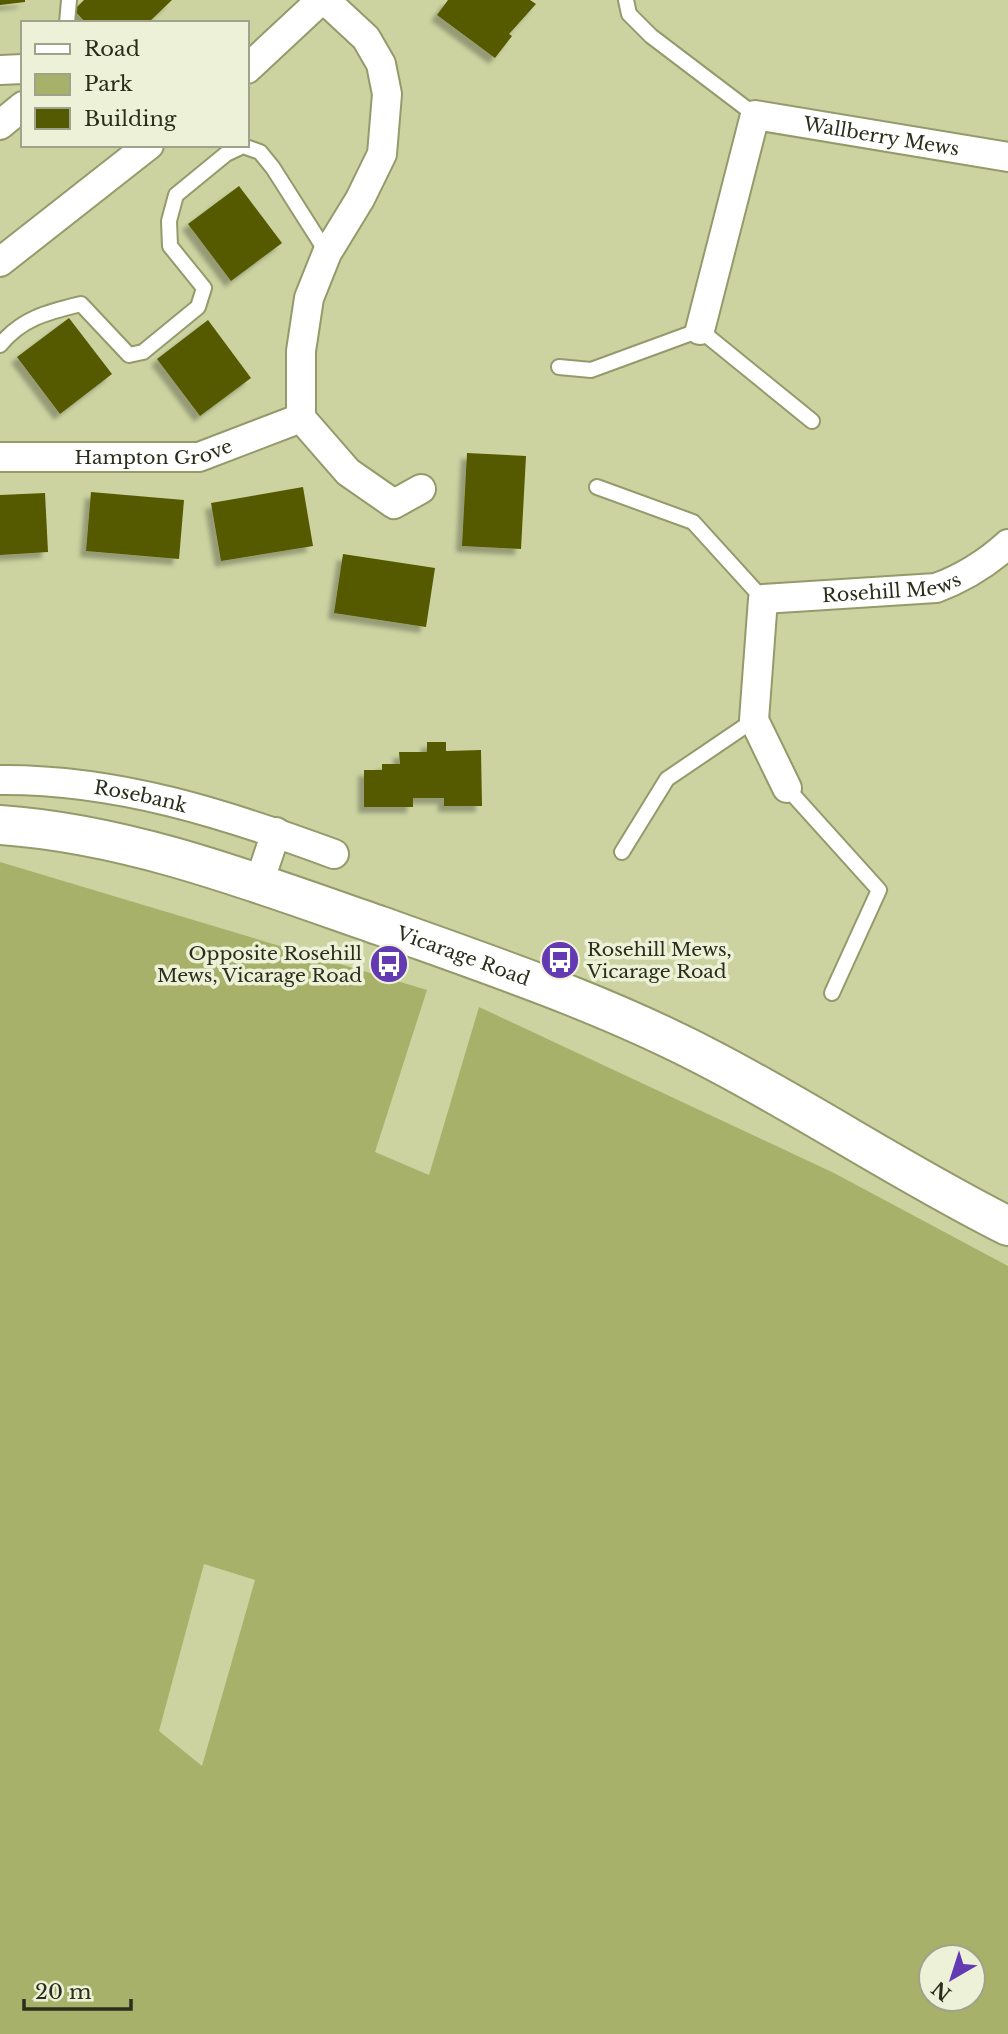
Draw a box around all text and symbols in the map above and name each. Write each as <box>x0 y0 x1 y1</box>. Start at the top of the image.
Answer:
legend <box>21 21 248 147</box>
text: Road <box>84 36 140 62</box>
text: Park <box>84 71 133 97</box>
text: Building <box>84 106 177 132</box>
street label: Wallberry Mews <box>801 112 961 161</box>
street label: Hampton Grove <box>74 434 236 469</box>
street label: Rosehill Mews <box>821 568 965 607</box>
street label: Rosebank <box>93 776 190 818</box>
street label: Vicarage Road <box>393 921 533 991</box>
place label: Rosehill Mews, Vicarage Road <box>586 938 732 983</box>
bus stop icon: Rosehill Mews, Vicarage Road <box>539 939 581 981</box>
place label: Opposite Rosehill Mews, Vicarage Road <box>157 942 362 987</box>
bus stop icon: Opposite Rosehill Mews, Vicarage Road <box>368 943 410 985</box>
north arrow <box>917 1943 987 2013</box>
scale bar <box>24 1968 131 2012</box>
text: N <box>927 1976 956 2005</box>
text: 20 m <box>35 1979 92 2005</box>

